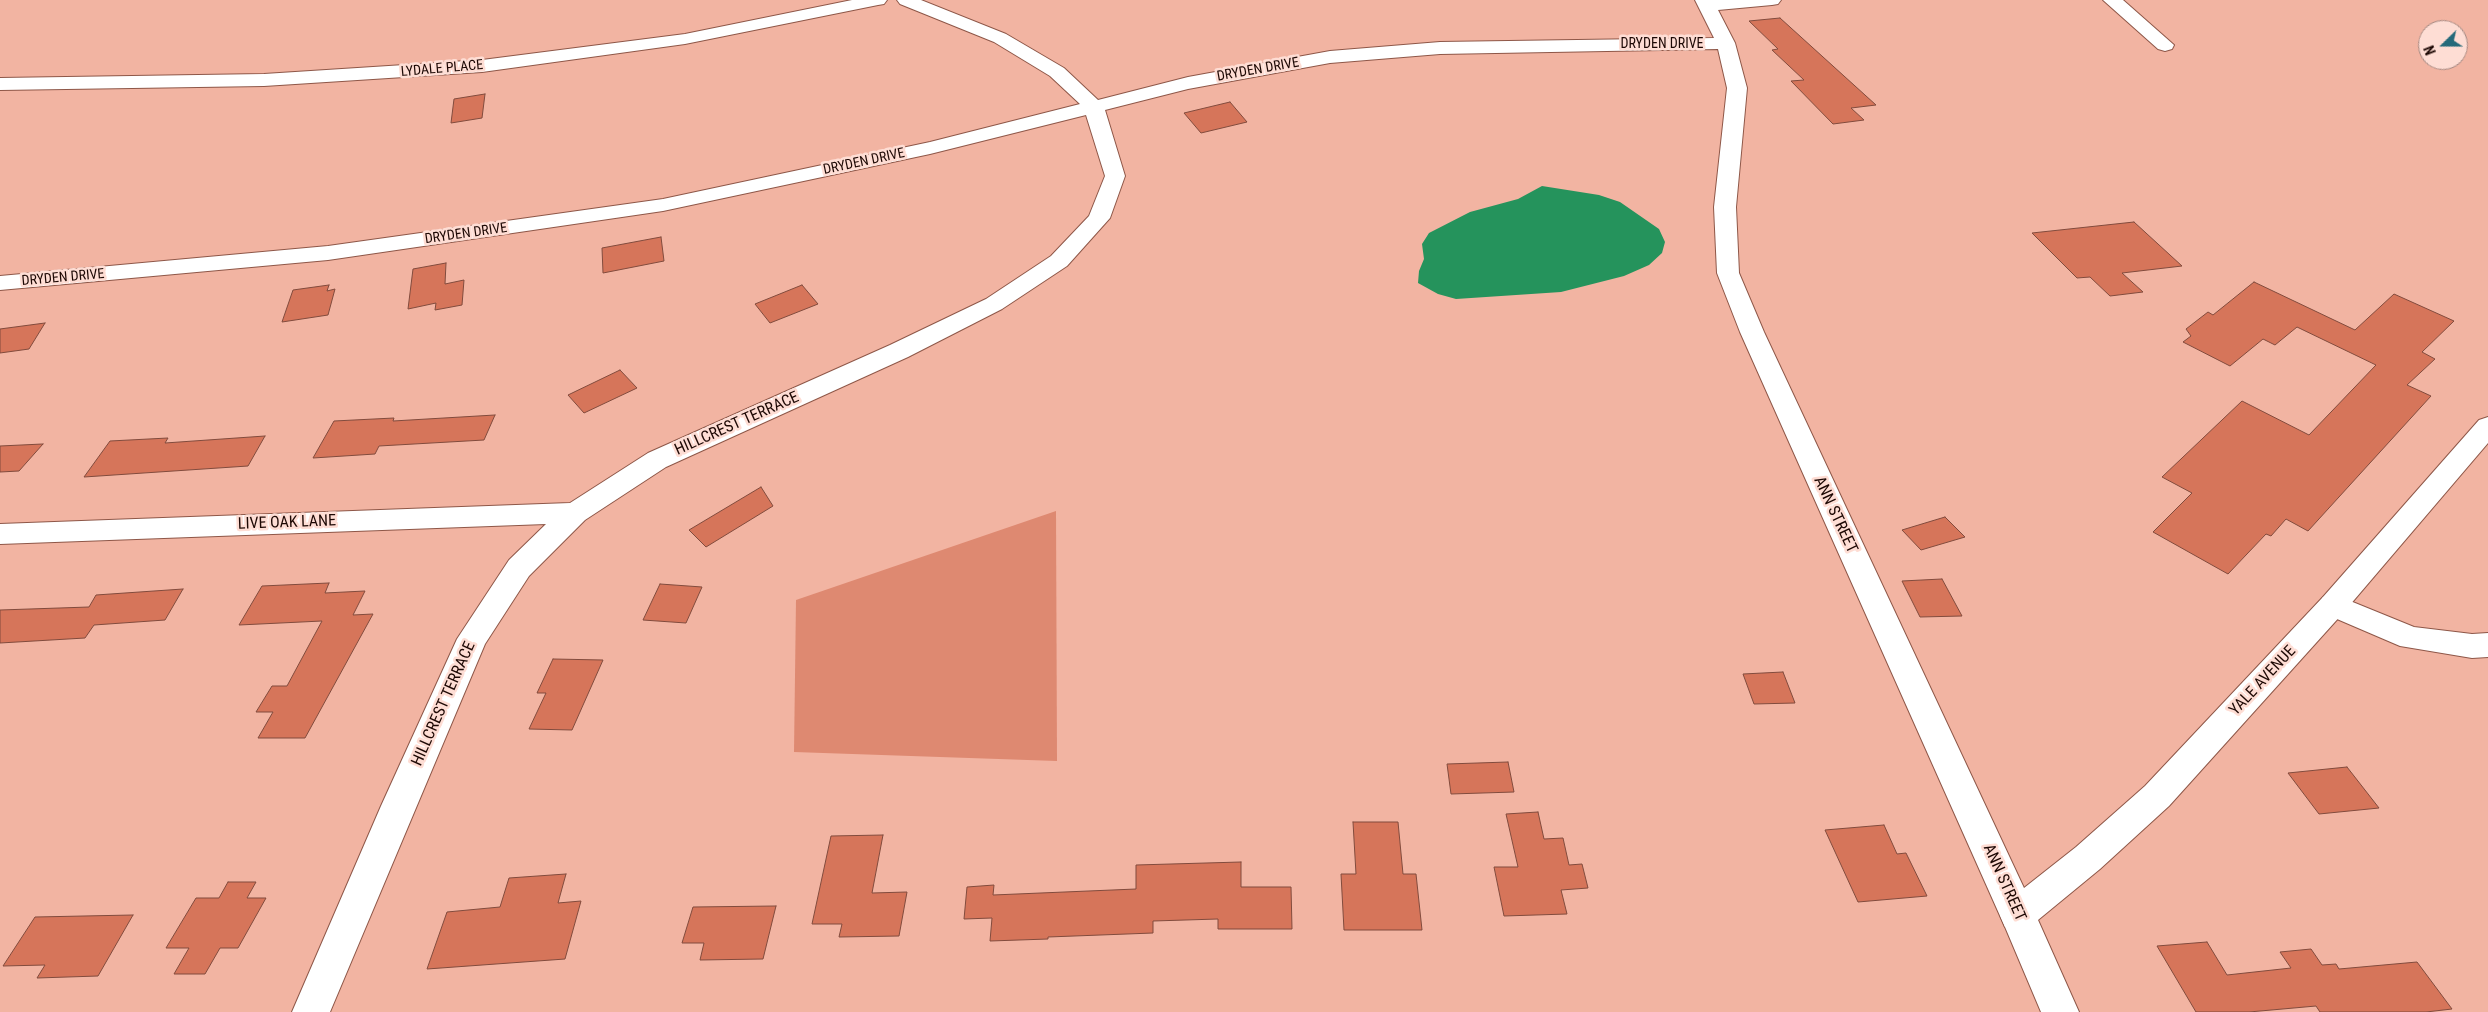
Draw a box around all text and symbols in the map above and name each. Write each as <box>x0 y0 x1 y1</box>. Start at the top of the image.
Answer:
north arrow <box>2418 20 2468 70</box>
street label: DRYDEN DRIVE <box>1620 36 1704 52</box>
text: N <box>2421 43 2439 57</box>
street label: DRYDEN DRIVE <box>1216 55 1300 85</box>
street label: LYDALE PLACE <box>400 57 484 81</box>
street label: DRYDEN DRIVE <box>822 145 906 179</box>
street label: DRYDEN DRIVE <box>424 220 508 248</box>
street label: DRYDEN DRIVE <box>21 266 105 290</box>
street label: HILLCREST TERRACE <box>672 388 802 460</box>
street label: ANN STREET <box>1809 474 1861 556</box>
street label: LIVE OAK LANE <box>238 512 336 534</box>
street label: HILLCREST TERRACE <box>408 639 480 769</box>
street label: YALE AVENUE <box>2226 642 2300 720</box>
street label: ANN STREET <box>1979 842 2029 924</box>

